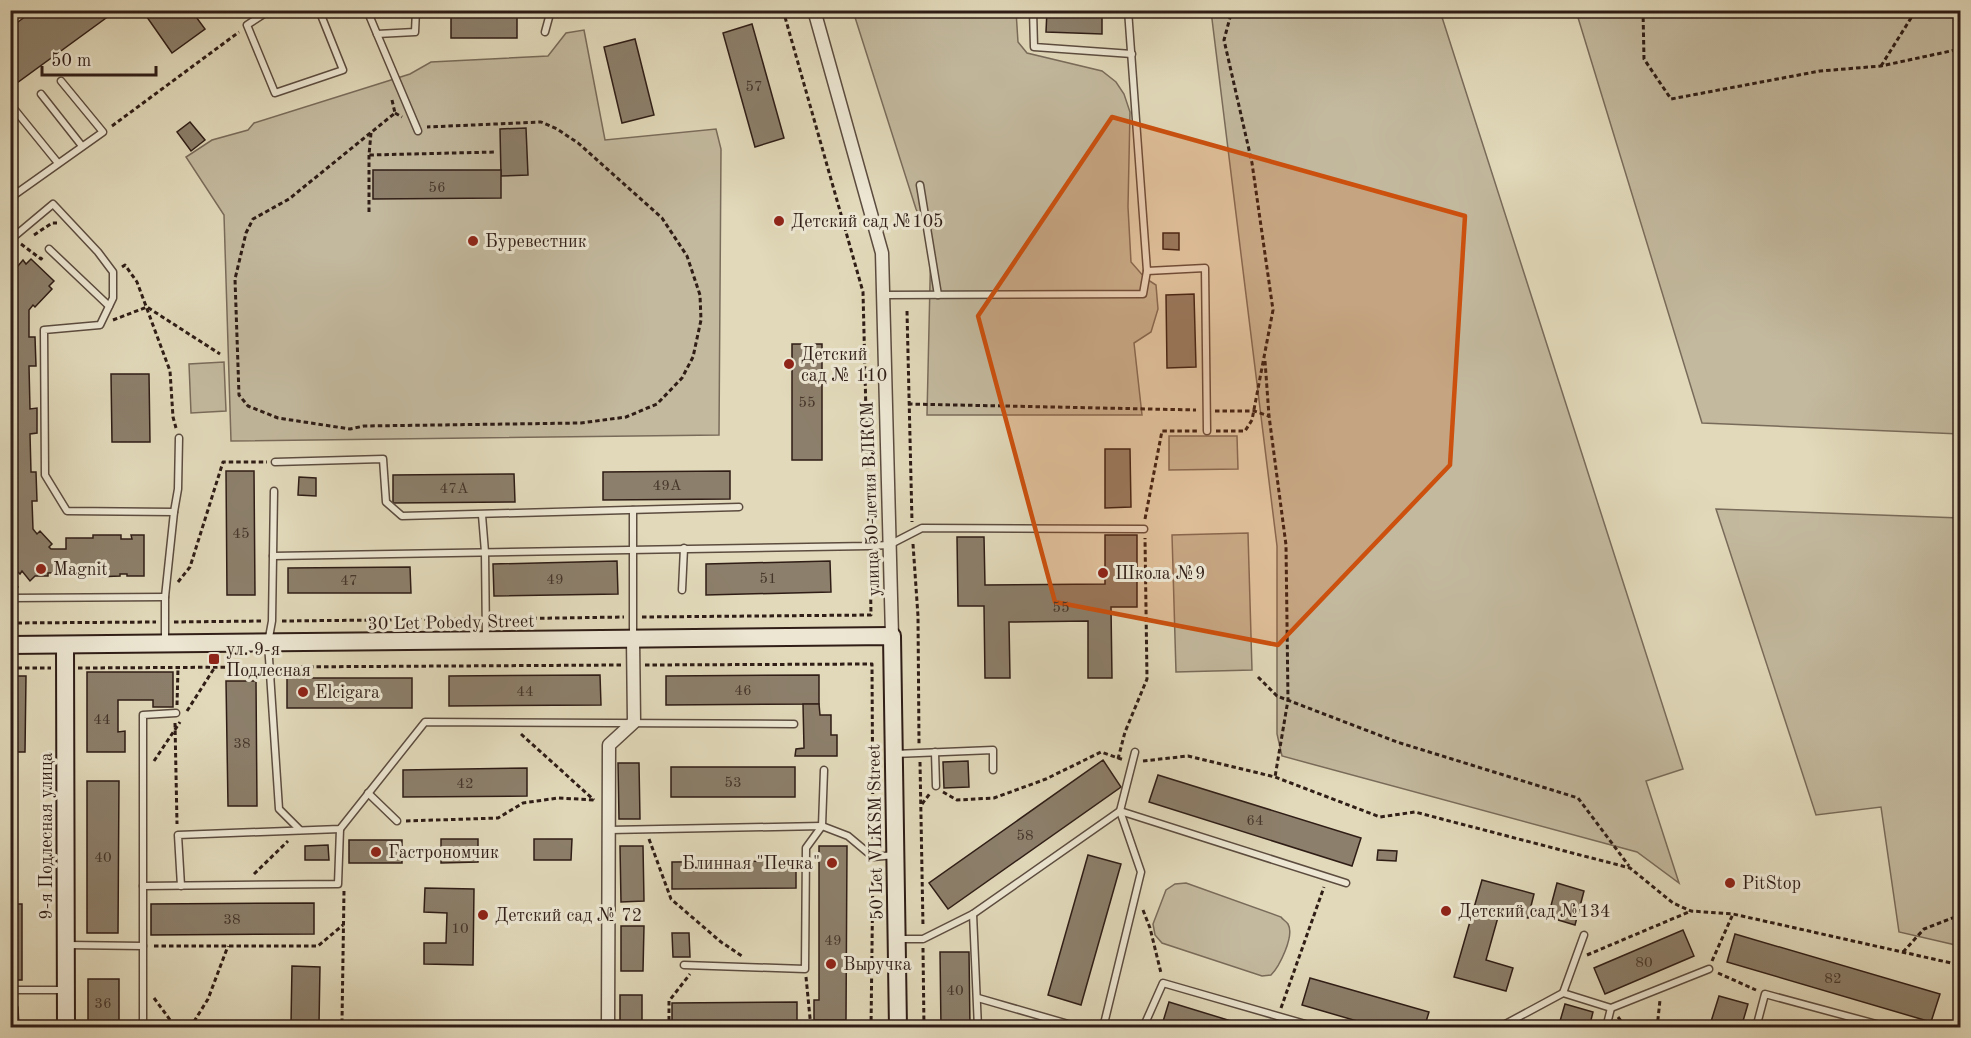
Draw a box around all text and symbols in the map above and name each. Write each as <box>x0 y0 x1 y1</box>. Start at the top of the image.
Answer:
scale bar <box>42 39 156 77</box>
text: 50 m <box>51 52 91 70</box>
house number: 57 <box>745 80 763 95</box>
house number: 56 <box>428 181 446 196</box>
place label: Детский сад №105 <box>791 213 944 231</box>
marker: Детский сад №105 <box>772 214 786 228</box>
place label: Буревестник <box>485 233 587 251</box>
marker: Буревестник <box>466 234 480 248</box>
place label: Детский сад № 110 <box>801 346 887 385</box>
marker: Детский сад № 110 <box>782 357 796 371</box>
house number: 55 <box>798 396 816 411</box>
street label: улица 50-летия ВЛКСМ <box>859 401 883 597</box>
house number: 49А <box>653 479 682 494</box>
house number: 47А <box>440 482 469 497</box>
house number: 45 <box>232 527 250 542</box>
place label: Magnit <box>53 561 108 579</box>
marker: Magnit <box>34 562 48 576</box>
place label: Школа №9 <box>1115 565 1205 583</box>
marker: Школа №9 <box>1096 566 1110 580</box>
house number: 51 <box>759 572 777 587</box>
house number: 49 <box>546 573 564 588</box>
house number: 47 <box>340 574 358 589</box>
house number: 55 <box>1052 601 1070 616</box>
street label: 30 Let Pobedy Street <box>367 613 535 633</box>
place label: ул. 9-я Подлесная <box>226 641 311 680</box>
marker: ул. 9-я Подлесная <box>207 652 221 666</box>
place label: Elcigara <box>315 684 380 702</box>
house number: 46 <box>734 684 752 699</box>
marker: Elcigara <box>296 685 310 699</box>
house number: 44 <box>516 685 534 700</box>
house number: 44 <box>93 713 111 728</box>
house number: 38 <box>233 737 251 752</box>
street label: 50 Let VLKSM Street <box>865 744 887 920</box>
street label: 9-я Подлесная улица <box>38 752 56 920</box>
house number: 53 <box>724 776 742 791</box>
house number: 42 <box>456 777 474 792</box>
house number: 64 <box>1246 814 1264 829</box>
house number: 58 <box>1016 829 1034 844</box>
place label: Гастрономчик <box>388 844 499 862</box>
marker: Гастрономчик <box>369 845 383 859</box>
house number: 40 <box>94 851 112 866</box>
place label: Блинная "Печка" <box>682 855 820 873</box>
marker: Блинная "Печка" <box>825 856 839 870</box>
place label: PitStop <box>1742 875 1801 893</box>
marker: PitStop <box>1723 876 1737 890</box>
place label: Детский сад №134 <box>1458 903 1611 921</box>
marker: Детский сад №134 <box>1439 904 1453 918</box>
place label: Детский сад № 72 <box>495 907 642 925</box>
marker: Детский сад № 72 <box>476 908 490 922</box>
house number: 38 <box>223 913 241 928</box>
house number: 10 <box>451 922 469 937</box>
house number: 49 <box>824 934 842 949</box>
place label: Выручка <box>843 956 912 974</box>
house number: 80 <box>1635 956 1653 971</box>
marker: Выручка <box>824 957 838 971</box>
house number: 82 <box>1824 972 1842 987</box>
house number: 40 <box>946 984 964 999</box>
house number: 36 <box>94 997 112 1012</box>

